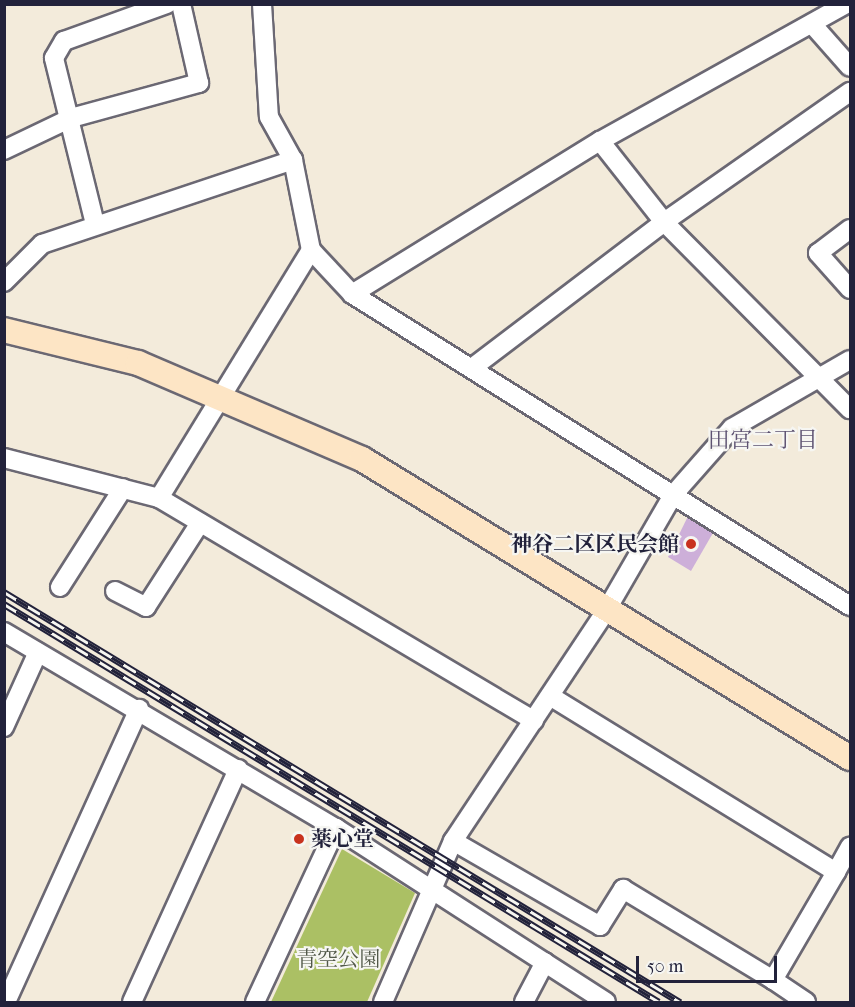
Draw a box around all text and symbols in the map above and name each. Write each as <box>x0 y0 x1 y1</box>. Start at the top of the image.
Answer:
district label: 田宮二丁目 <box>708 428 818 454</box>
place label: 神谷二区区民会館 <box>511 531 679 557</box>
marker: 神谷二区区民会館 <box>684 537 698 551</box>
place label: 薬心堂 <box>311 826 374 852</box>
marker: 薬心堂 <box>292 832 306 846</box>
scale bar <box>639 944 780 982</box>
park label: 青空公園 <box>296 946 380 972</box>
text: 50 m <box>647 956 683 977</box>

